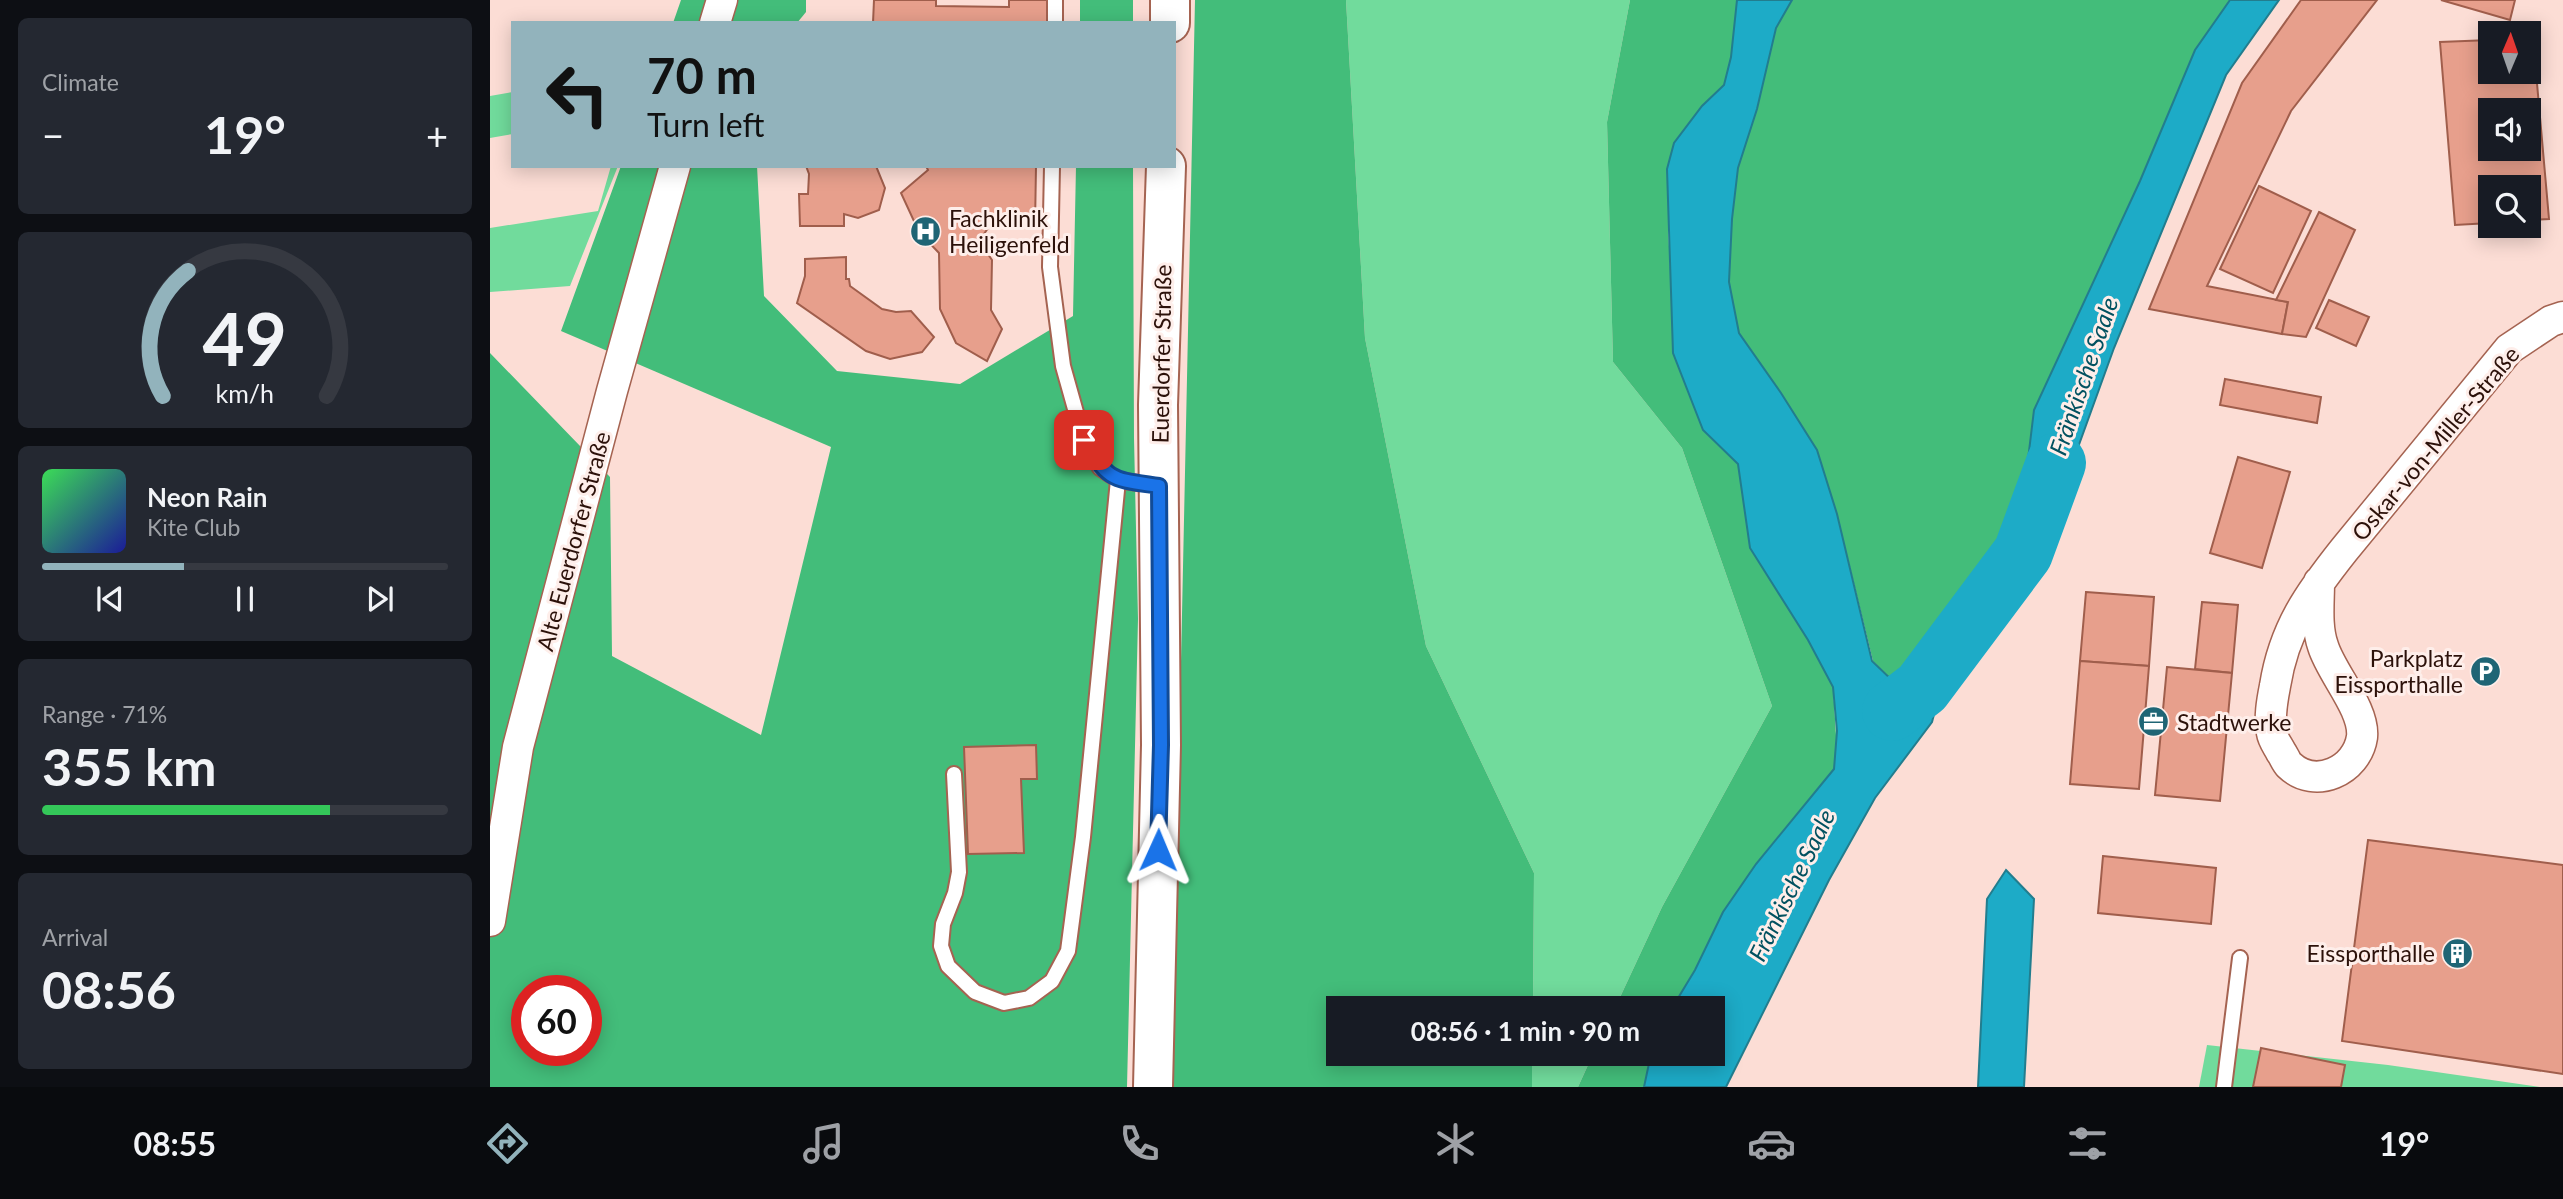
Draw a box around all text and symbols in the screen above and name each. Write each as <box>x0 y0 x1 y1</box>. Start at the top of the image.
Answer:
north arrow <box>2478 21 2541 84</box>
map controls <box>2478 21 2541 238</box>
text: 70 m <box>647 46 757 104</box>
icon: left <box>532 49 623 140</box>
text: Climate <box>42 68 119 96</box>
button: sound <box>2478 98 2541 161</box>
text: 19° <box>204 103 286 165</box>
text: Turn left <box>647 105 764 144</box>
text: − <box>42 112 64 158</box>
text: + <box>426 112 448 158</box>
button: search <box>2478 175 2541 238</box>
place label: Fachklinik Heiligenfeld <box>949 204 1070 258</box>
hospital icon: Fachklinik Heiligenfeld <box>909 214 943 248</box>
street label: Euerdorfer Straße <box>1145 264 1177 444</box>
water label: Fränkische Saale <box>2042 293 2124 459</box>
text: 49 <box>203 294 287 382</box>
street label: Oskar-von-Miller-Straße <box>2345 340 2525 546</box>
text: km/h <box>216 377 274 407</box>
pin <box>1054 410 1114 470</box>
icon: arrive <box>1065 421 1103 459</box>
street label: Alte Euerdorfer Straße <box>530 428 616 654</box>
text: Neon Rain <box>147 481 267 513</box>
text: Kite Club <box>147 513 240 541</box>
icon: previous <box>91 580 129 618</box>
icon: pause <box>226 580 264 618</box>
icon: next <box>361 580 399 618</box>
place label: Parkplatz Eissporthalle <box>2335 644 2463 698</box>
parking icon: Parkplatz Eissporthalle <box>2469 654 2503 688</box>
text: Range · 71% <box>42 700 167 728</box>
office icon: Stadtwerke <box>2137 705 2171 739</box>
place label: Stadtwerke <box>2177 708 2291 736</box>
text: 355 km <box>42 735 216 797</box>
water label: Fränkische Saale <box>1742 805 1840 965</box>
position arrow <box>1121 813 1195 887</box>
text: Arrival <box>42 923 108 951</box>
building icon: Eissporthalle <box>2441 936 2475 970</box>
place label: Eissporthalle <box>2307 939 2435 967</box>
text: 08:56 <box>42 958 176 1020</box>
speed limit sign: 60 <box>511 975 602 1066</box>
text: 08:56 · 1 min · 90 m <box>1411 1015 1640 1047</box>
icon: directions <box>483 1119 532 1168</box>
icon: music <box>799 1119 848 1168</box>
icon: phone <box>1115 1119 1164 1168</box>
icon: climate <box>1431 1119 1480 1168</box>
icon: car <box>1747 1119 1796 1168</box>
icon: filters <box>2063 1119 2112 1168</box>
text: 08:55 <box>134 1124 216 1163</box>
text: 19° <box>2379 1124 2429 1163</box>

